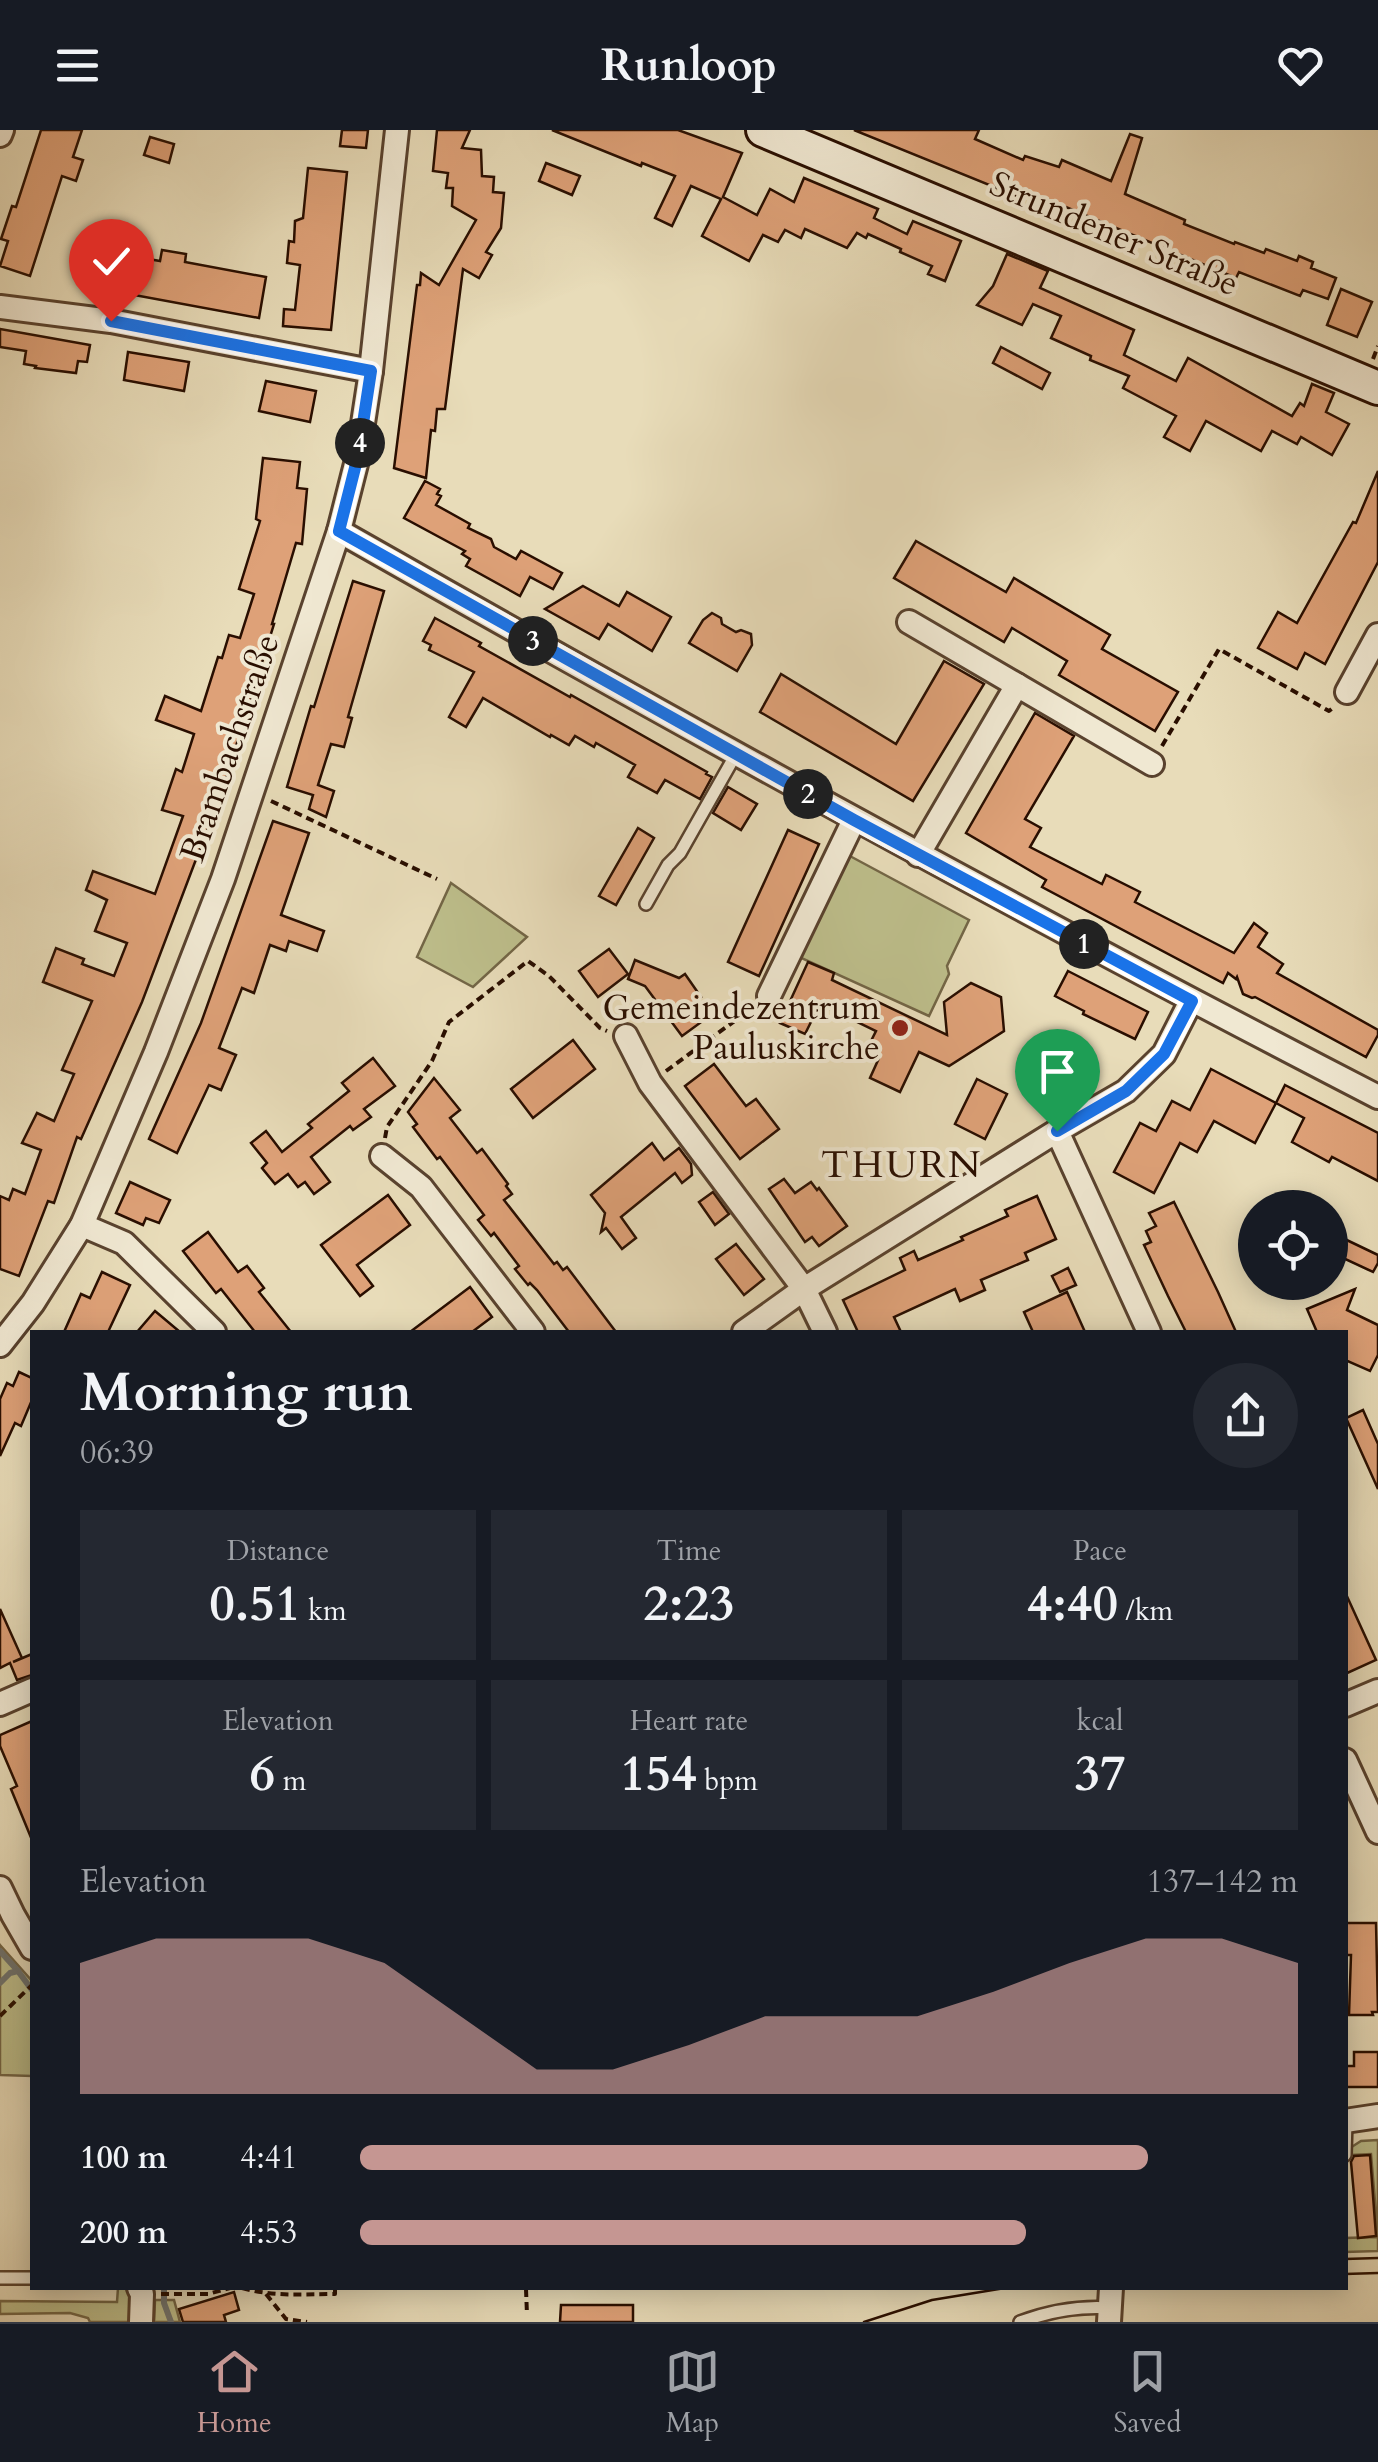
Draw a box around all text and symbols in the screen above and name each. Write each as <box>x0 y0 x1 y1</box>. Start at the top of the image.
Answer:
text: Runloop <box>601 35 777 96</box>
icon: menu <box>50 38 105 93</box>
icon: heart <box>1273 38 1328 93</box>
street label: Strundener Straße <box>982 160 1246 308</box>
pin <box>69 219 154 322</box>
icon: check <box>84 234 139 289</box>
pin: 4 <box>335 418 385 468</box>
text: 4 <box>353 424 367 462</box>
pin: 3 <box>508 616 558 666</box>
text: 3 <box>526 622 540 660</box>
street label: Brambachstraße <box>169 628 291 868</box>
pin: 2 <box>783 769 833 819</box>
text: 2 <box>801 775 815 813</box>
pin: 1 <box>1059 919 1109 969</box>
text: 1 <box>1077 925 1091 963</box>
place label: Gemeindezentrum Pauluskirche <box>603 984 880 1072</box>
marker: Gemeindezentrum Pauluskirche <box>889 1017 911 1039</box>
pin <box>1015 1029 1100 1132</box>
icon: arrive <box>1030 1044 1085 1099</box>
district label: THURN <box>821 1139 983 1191</box>
map controls <box>1238 1190 1348 1300</box>
button: locate <box>1238 1190 1348 1300</box>
text: Morning run <box>80 1356 413 1430</box>
button: share <box>1193 1363 1298 1468</box>
text: 06:39 <box>80 1431 154 1475</box>
text: Distance <box>227 1532 329 1570</box>
text: Time <box>657 1532 721 1570</box>
text: Pace <box>1073 1532 1127 1570</box>
text: 0.51 <box>209 1570 301 1638</box>
text: 2:23 <box>643 1570 735 1638</box>
text: 4:40 <box>1027 1570 1118 1638</box>
text: km <box>301 1592 347 1630</box>
text: /km <box>1118 1592 1173 1630</box>
text: Elevation <box>222 1702 334 1740</box>
text: Heart rate <box>630 1702 748 1740</box>
text: kcal <box>1077 1702 1123 1740</box>
text: 6 <box>250 1740 275 1808</box>
text: 154 <box>620 1740 697 1808</box>
text: 37 <box>1074 1740 1126 1808</box>
text: m <box>275 1762 306 1800</box>
text: bpm <box>697 1762 758 1800</box>
text: Elevation <box>80 1860 207 1904</box>
text: 137–142 m <box>1146 1860 1298 1904</box>
text: 100 m <box>80 2136 167 2180</box>
text: 4:41 <box>240 2136 297 2180</box>
text: 200 m <box>80 2211 167 2255</box>
text: 4:53 <box>240 2211 297 2255</box>
tab: Home <box>197 2344 272 2442</box>
tab: Map <box>665 2344 720 2442</box>
tab: Saved <box>1113 2344 1181 2442</box>

